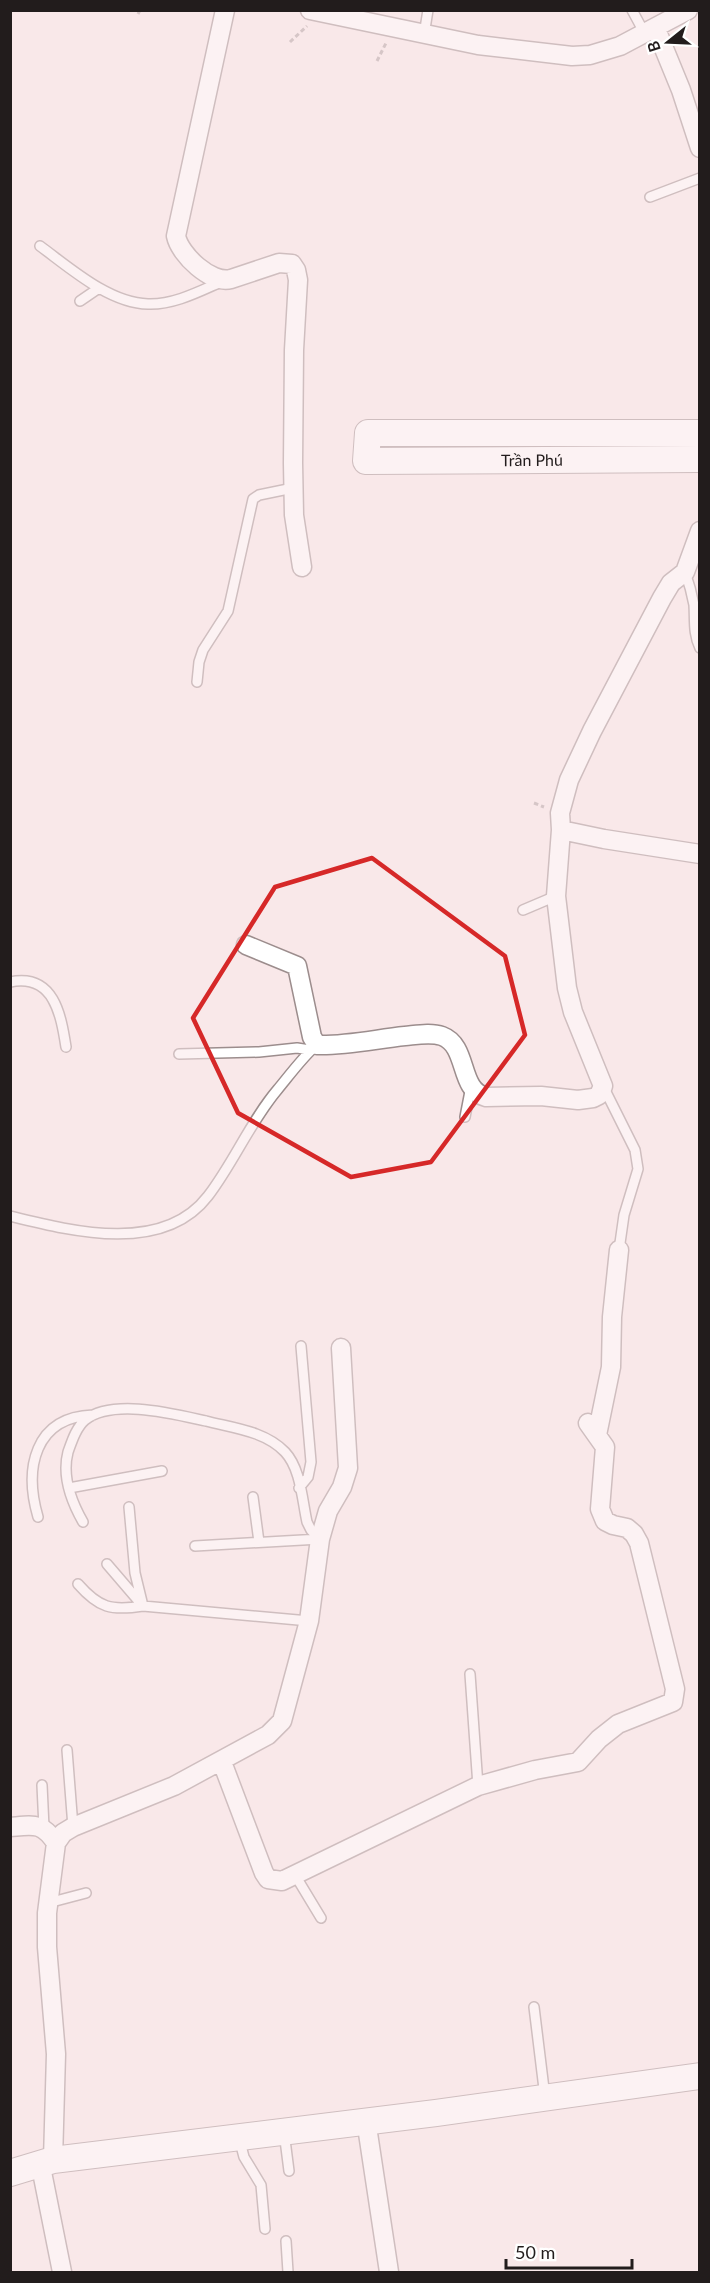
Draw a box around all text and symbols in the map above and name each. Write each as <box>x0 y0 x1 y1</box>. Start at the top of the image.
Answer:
north arrow <box>638 12 698 72</box>
text: B <box>643 39 664 55</box>
street label: Trần Phú <box>501 450 563 469</box>
scale bar <box>506 2232 632 2270</box>
text: 50 m <box>515 2241 555 2263</box>

